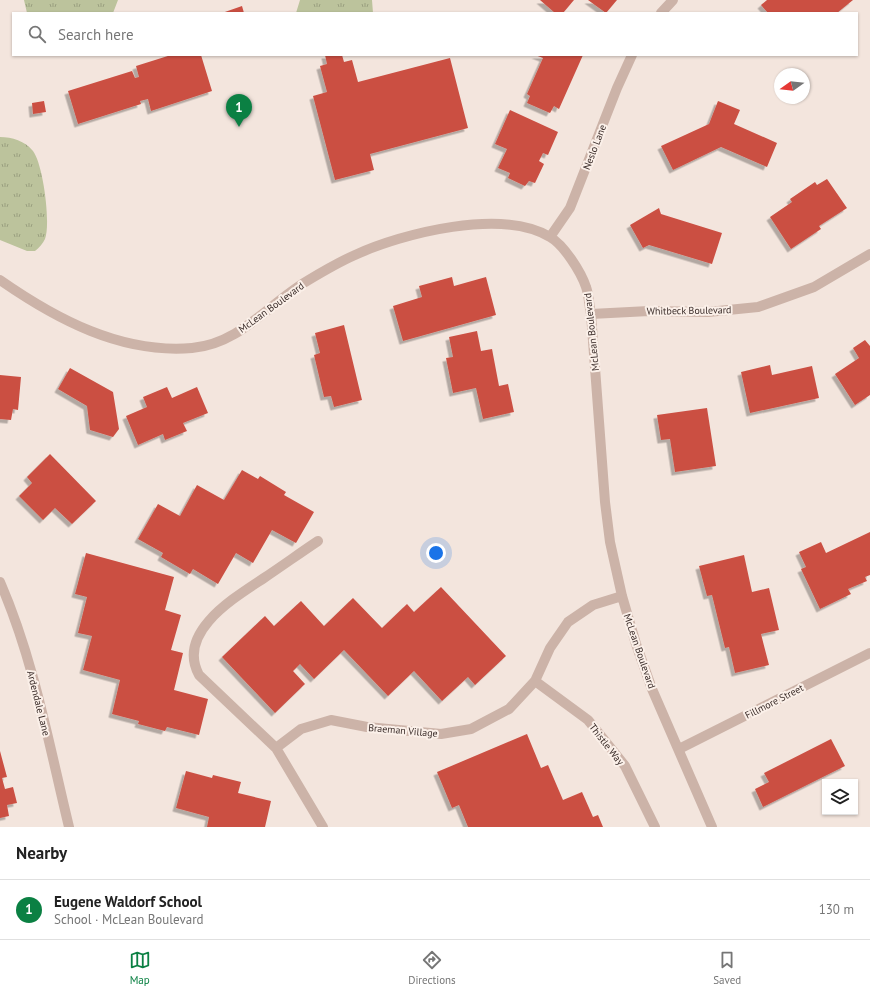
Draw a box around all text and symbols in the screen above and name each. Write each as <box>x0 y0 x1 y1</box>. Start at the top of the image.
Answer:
search box <box>12 12 858 56</box>
icon: search <box>26 23 48 45</box>
text: Search here <box>58 25 134 44</box>
north arrow <box>774 68 810 104</box>
pin: 1 <box>226 94 252 127</box>
street label: Neslo Lane <box>580 123 609 172</box>
street label: McLean Boulevard <box>236 279 307 336</box>
street label: McLean Boulevard <box>581 292 602 371</box>
street label: Whitbeck Boulevard <box>647 303 732 318</box>
your location <box>426 543 446 563</box>
street label: McLean Boulevard <box>621 612 658 690</box>
street label: Ardendale Lane <box>24 669 53 737</box>
street label: Fillmore Street <box>743 681 806 722</box>
street label: Braeman Village <box>368 721 438 740</box>
street label: Thistle Way <box>586 721 627 768</box>
map controls <box>822 779 858 815</box>
button: layers <box>822 779 858 815</box>
text: Nearby <box>16 842 67 864</box>
text: Eugene Waldorf School <box>54 892 202 911</box>
text: 1 <box>25 901 33 918</box>
text: 130 m <box>819 901 854 918</box>
text: School · McLean Boulevard <box>54 911 204 928</box>
tab: Map <box>129 949 151 987</box>
tab: Directions <box>408 949 456 987</box>
tab: Saved <box>713 949 741 987</box>

